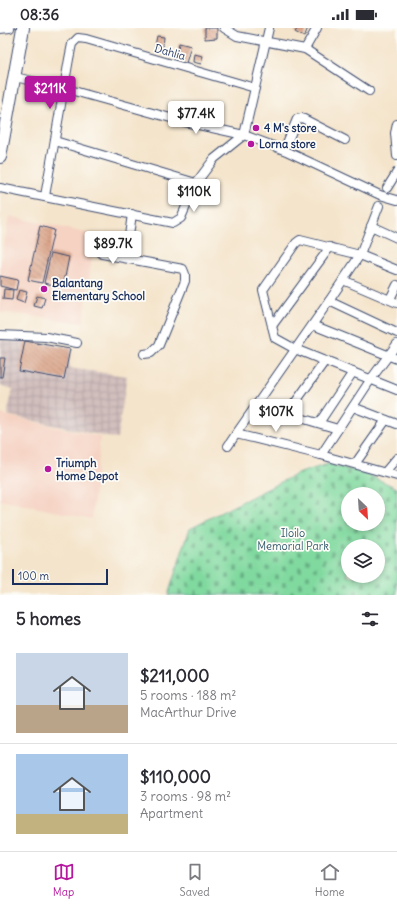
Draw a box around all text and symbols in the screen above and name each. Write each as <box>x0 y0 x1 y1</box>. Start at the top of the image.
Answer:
text: 08:36 <box>20 5 59 24</box>
street label: Dahlia <box>153 41 187 63</box>
pin: $211K <box>22 76 78 110</box>
text: $211K <box>34 80 66 97</box>
pin: $77.4K <box>163 101 229 135</box>
text: $77.4K <box>177 105 215 122</box>
place label: 4 M's store <box>264 121 317 135</box>
marker: 4 M's store <box>251 123 261 133</box>
place label: Lorna store <box>259 137 316 151</box>
marker: Lorna store <box>246 139 256 149</box>
pin: $110K <box>166 179 222 213</box>
text: $110K <box>177 183 211 200</box>
pin: $89.7K <box>80 231 146 265</box>
text: $89.7K <box>94 235 133 252</box>
place label: Balantang Elementary School <box>52 276 145 304</box>
marker: Balantang Elementary School <box>39 284 49 294</box>
pin: $107K <box>248 399 304 433</box>
text: $107K <box>259 403 293 420</box>
place label: Triumph Home Depot <box>56 456 118 484</box>
marker: Triumph Home Depot <box>43 464 53 474</box>
north arrow <box>341 487 385 531</box>
map controls <box>341 487 385 583</box>
park label: Iloilo Memorial Park <box>257 526 329 553</box>
button: layers <box>341 539 385 583</box>
scale bar <box>12 567 108 586</box>
text: 100 m <box>18 569 49 583</box>
text: 5 homes <box>16 608 81 630</box>
icon: filters <box>359 608 381 630</box>
text: $211,000 <box>140 665 209 687</box>
icon: home <box>48 669 96 717</box>
text: 5 rooms · 188 m² <box>140 687 236 704</box>
text: MacArthur Drive <box>140 704 237 721</box>
text: $110,000 <box>140 766 211 788</box>
icon: home <box>48 770 96 818</box>
text: 3 rooms · 98 m² <box>140 788 231 805</box>
text: Apartment <box>140 805 203 822</box>
tab: Map <box>53 861 75 899</box>
tab: Saved <box>180 861 210 899</box>
tab: Home <box>315 861 344 899</box>

